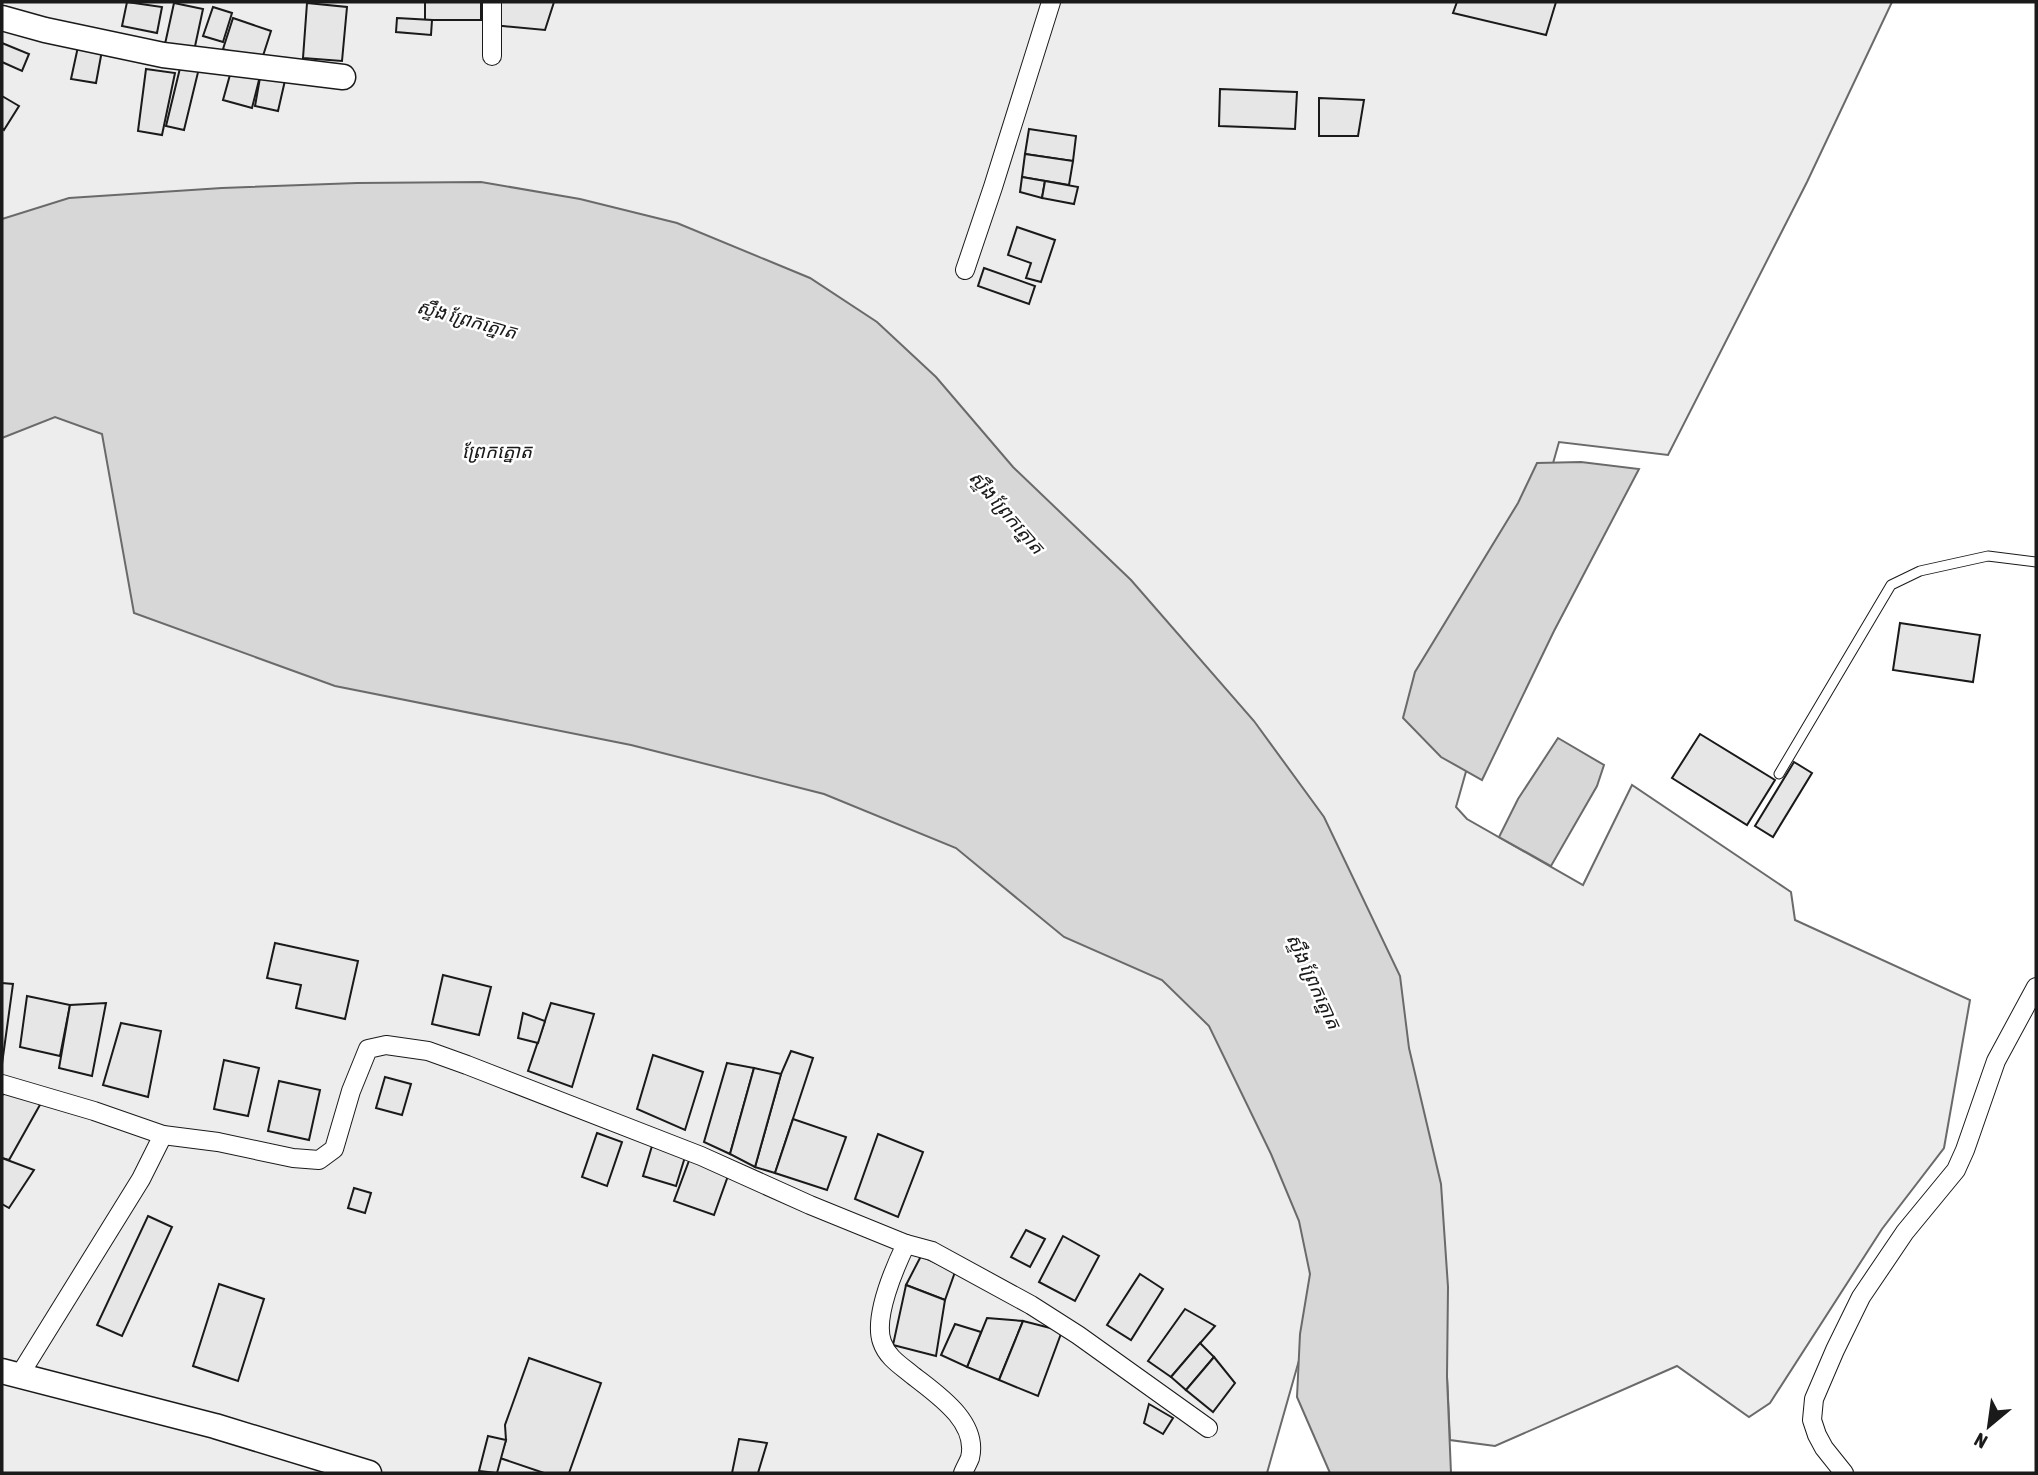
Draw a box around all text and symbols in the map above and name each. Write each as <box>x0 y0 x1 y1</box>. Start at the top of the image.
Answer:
water label: ស្ទឹង ព្រែកត្នោត <box>414 295 520 345</box>
water label: ព្រែកត្នោត <box>462 440 533 463</box>
water label: ស្ទឹង ព្រែកត្នោត <box>964 466 1050 560</box>
water label: ស្ទឹង ព្រែកត្នោត <box>1281 930 1346 1034</box>
north arrow <box>1954 1391 2024 1461</box>
text: N <box>1971 1429 1991 1453</box>

